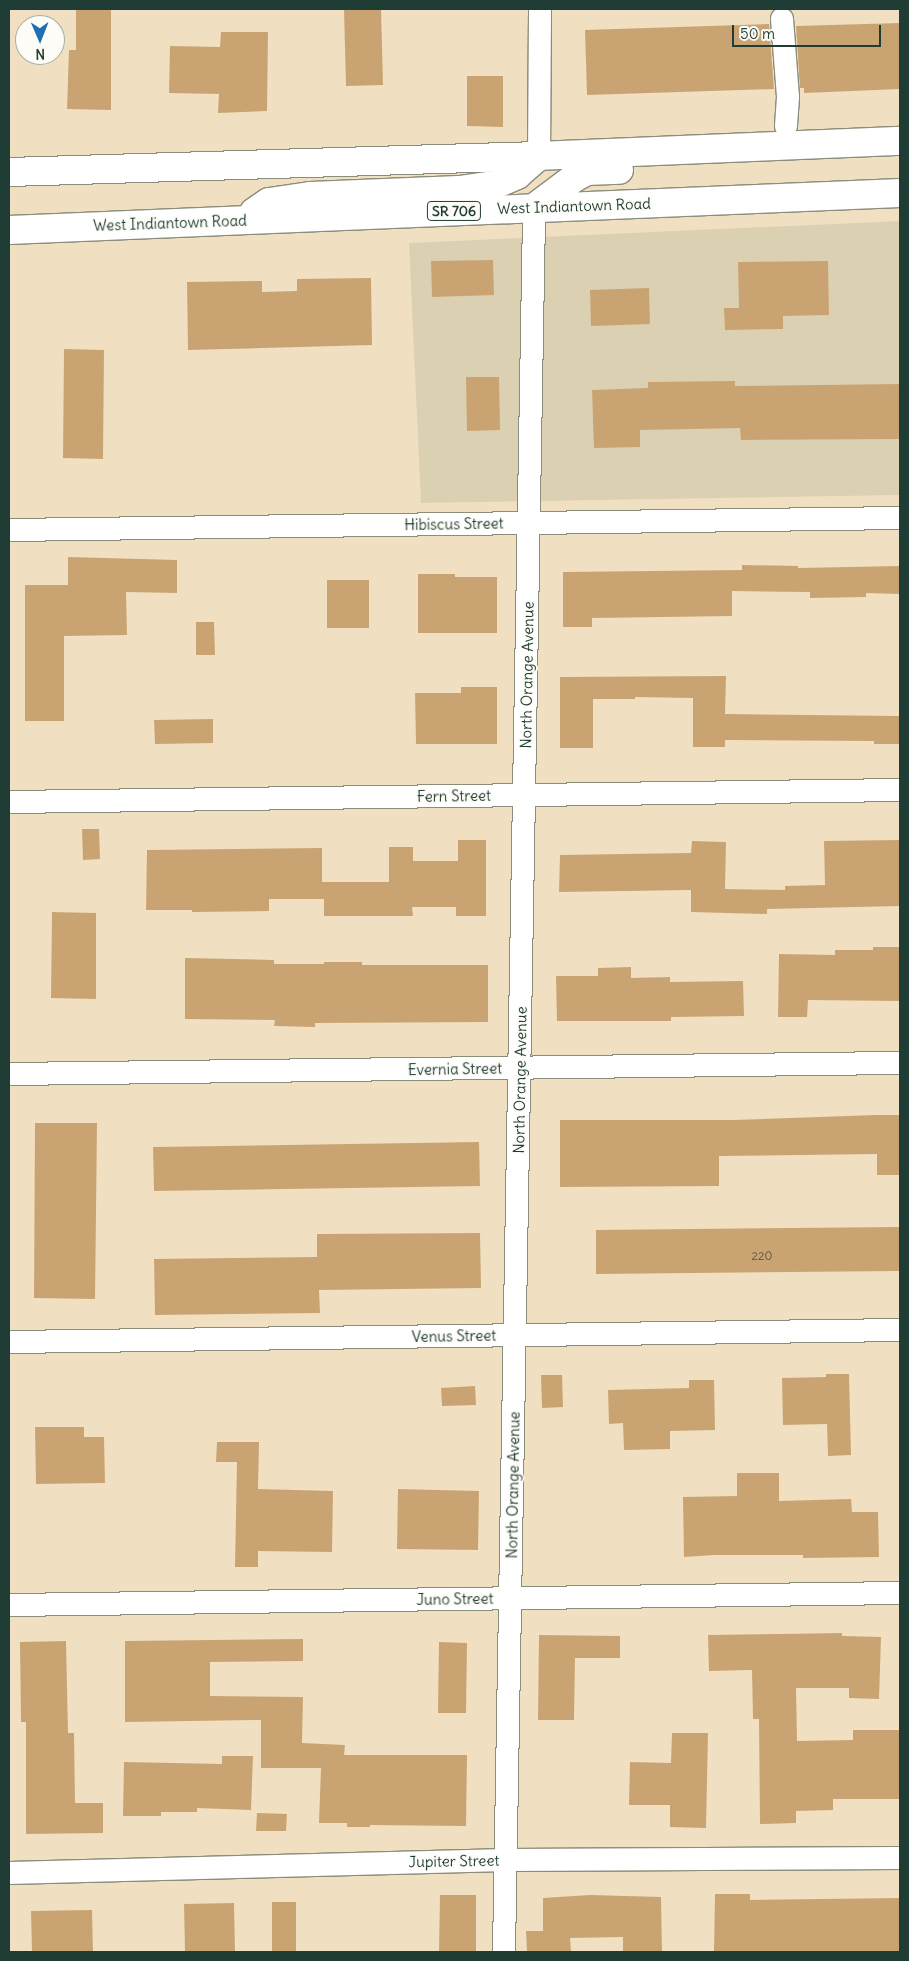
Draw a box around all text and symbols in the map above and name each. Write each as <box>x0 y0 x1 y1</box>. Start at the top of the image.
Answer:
north arrow <box>15 15 65 65</box>
scale bar <box>734 15 883 47</box>
text: 50 m <box>740 24 775 43</box>
text: N <box>35 45 45 63</box>
street label: West Indiantown Road <box>497 194 651 218</box>
road number: SR 706 <box>426 200 482 222</box>
street label: West Indiantown Road <box>93 211 247 235</box>
street label: Hibiscus Street <box>404 514 504 534</box>
street label: North Orange Avenue <box>517 601 537 749</box>
street label: Fern Street <box>417 786 491 806</box>
street label: North Orange Avenue <box>510 1006 530 1154</box>
street label: Evernia Street <box>408 1059 502 1079</box>
house number: 220 <box>751 1249 773 1263</box>
street label: Venus Street <box>412 1326 496 1346</box>
street label: North Orange Avenue <box>503 1411 523 1559</box>
street label: Juno Street <box>416 1589 494 1609</box>
street label: Jupiter Street <box>408 1851 500 1871</box>

